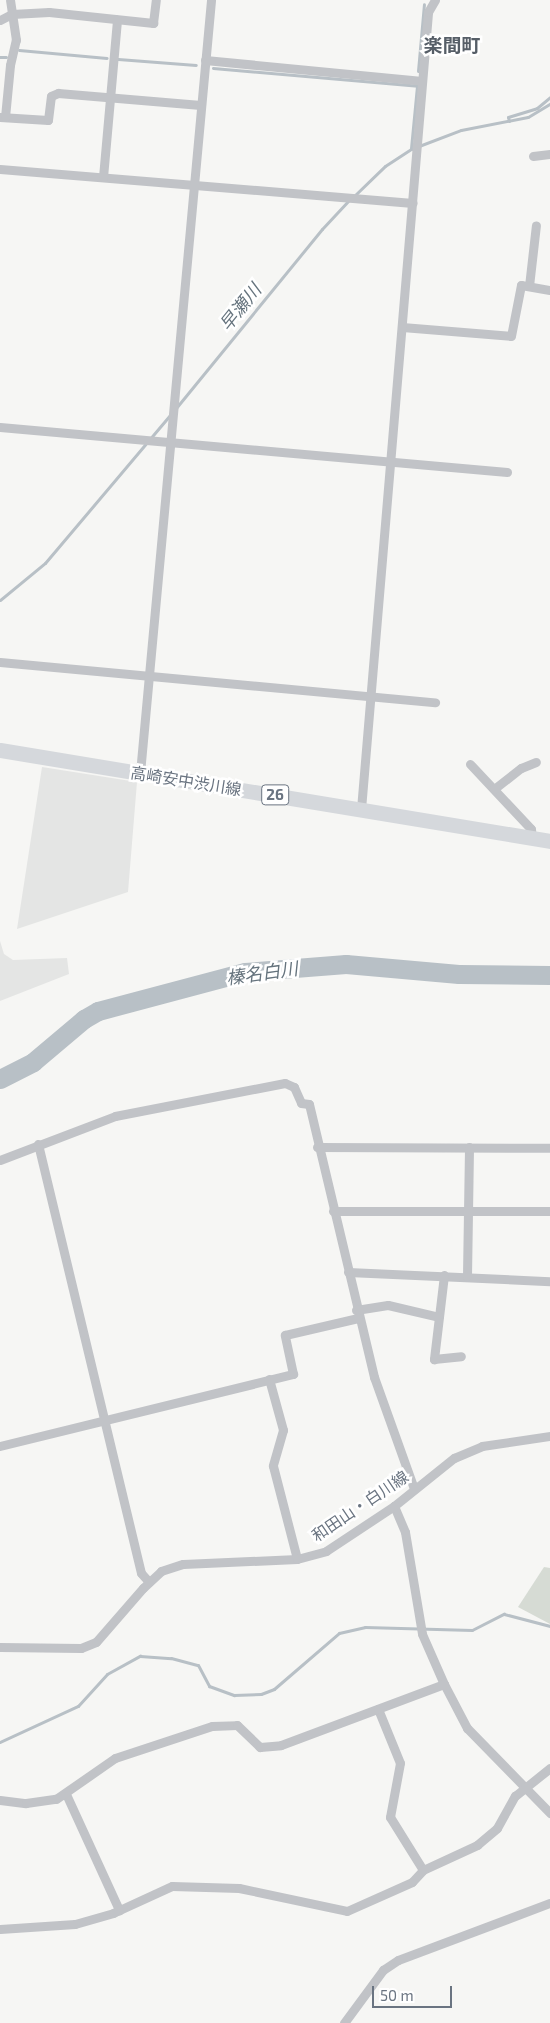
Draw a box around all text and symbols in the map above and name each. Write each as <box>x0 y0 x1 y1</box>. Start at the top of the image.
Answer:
district label: 楽間町 <box>424 34 480 56</box>
water label: 早瀬川 <box>215 279 265 335</box>
street label: 高崎安中渋川線 <box>129 763 243 799</box>
road number: 26 <box>260 782 290 808</box>
water label: 榛名白川 <box>225 957 299 989</box>
street label: 和田山・白川線 <box>308 1467 412 1545</box>
scale bar <box>375 1976 455 2008</box>
text: 50 m <box>380 1986 414 2004</box>

